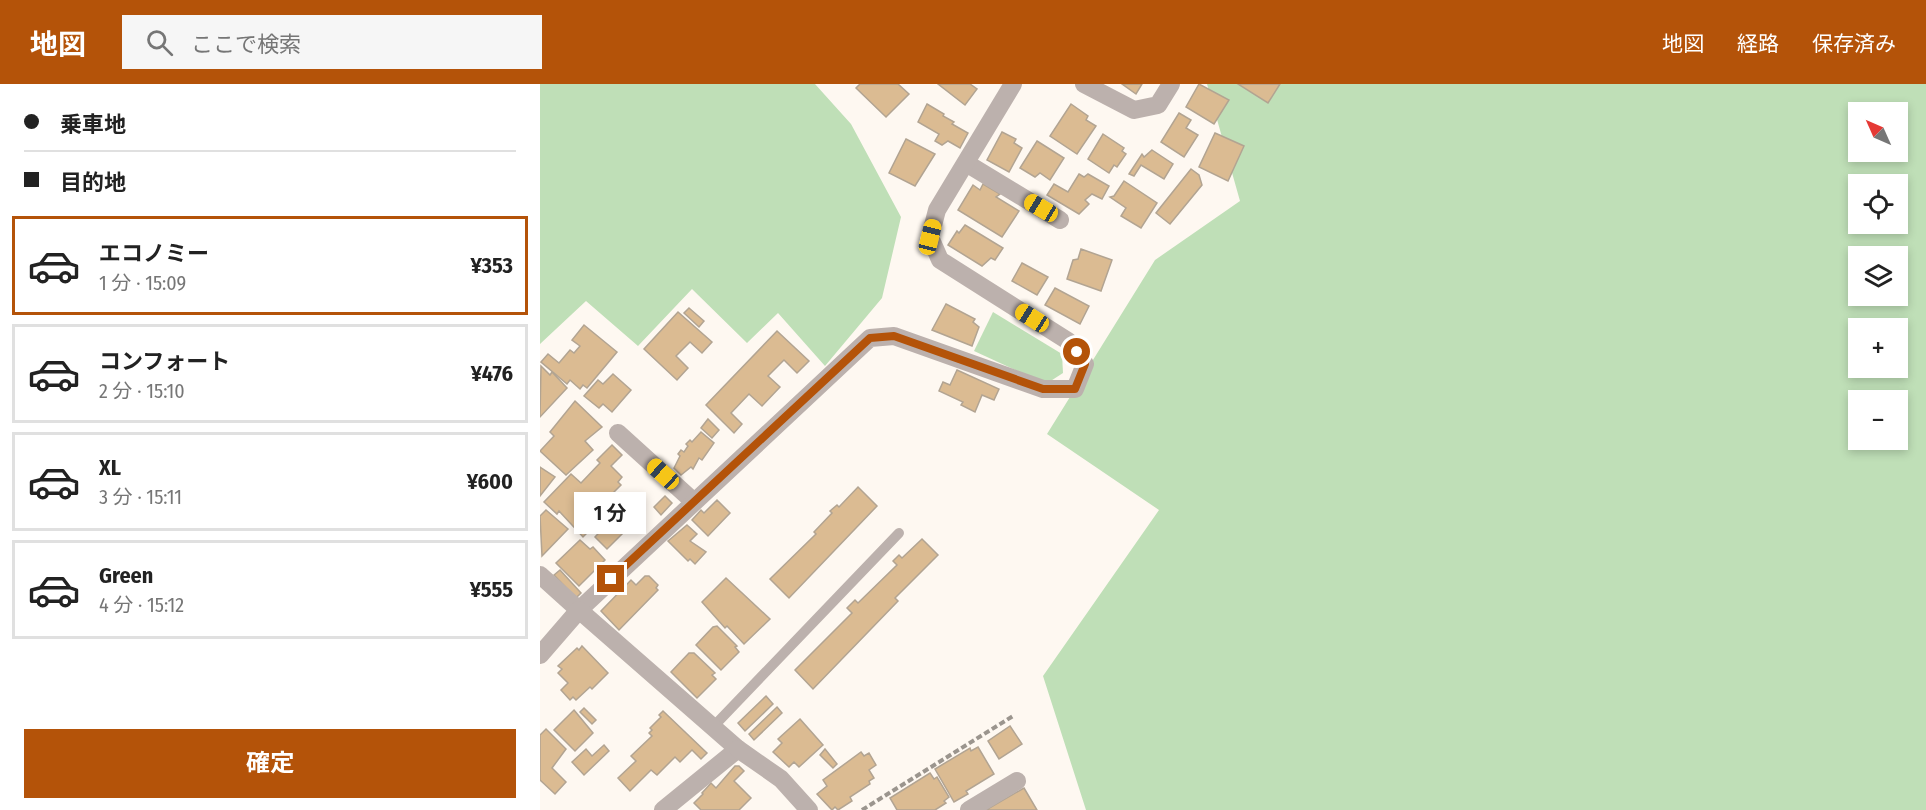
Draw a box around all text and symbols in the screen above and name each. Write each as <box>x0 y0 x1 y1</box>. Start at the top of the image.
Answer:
search box <box>122 15 542 69</box>
icon: search <box>143 26 176 59</box>
text: 地図 <box>30 28 86 61</box>
text: ここで検索 <box>191 31 301 58</box>
text: 地図 <box>1662 31 1704 57</box>
text: 経路 <box>1737 31 1779 57</box>
text: 保存済み <box>1812 31 1896 57</box>
north arrow <box>1848 102 1908 162</box>
map controls <box>1848 102 1908 450</box>
text: 乗車地 <box>60 111 126 138</box>
text: 目的地 <box>60 169 126 196</box>
button: locate <box>1848 174 1908 234</box>
car <box>1021 191 1061 225</box>
car <box>917 217 943 257</box>
icon: car <box>27 239 81 293</box>
text: エコノミー <box>99 240 209 267</box>
button: layers <box>1848 246 1908 306</box>
text: ¥353 <box>470 252 513 279</box>
text: 1 分 · 15:09 <box>99 271 186 295</box>
car <box>1012 301 1052 335</box>
button: + <box>1848 318 1908 378</box>
route start <box>1063 338 1090 365</box>
icon: car <box>27 347 81 401</box>
text: コンフォート <box>99 348 230 375</box>
text: ¥476 <box>471 360 513 387</box>
text: 2 分 · 15:10 <box>99 379 185 403</box>
button: − <box>1848 390 1908 450</box>
text: XL <box>99 454 121 481</box>
icon: car <box>27 455 81 509</box>
car <box>644 455 682 493</box>
text: ¥600 <box>467 468 513 495</box>
text: 3 分 · 15:11 <box>99 485 182 509</box>
callout: 1 分 <box>575 492 647 534</box>
text: 1 分 <box>594 501 626 525</box>
text: Green <box>99 562 153 589</box>
icon: car <box>27 563 81 617</box>
route end <box>597 565 624 592</box>
text: ¥555 <box>470 576 513 603</box>
text: 4 分 · 15:12 <box>99 593 184 617</box>
button: 確定 <box>24 729 516 798</box>

